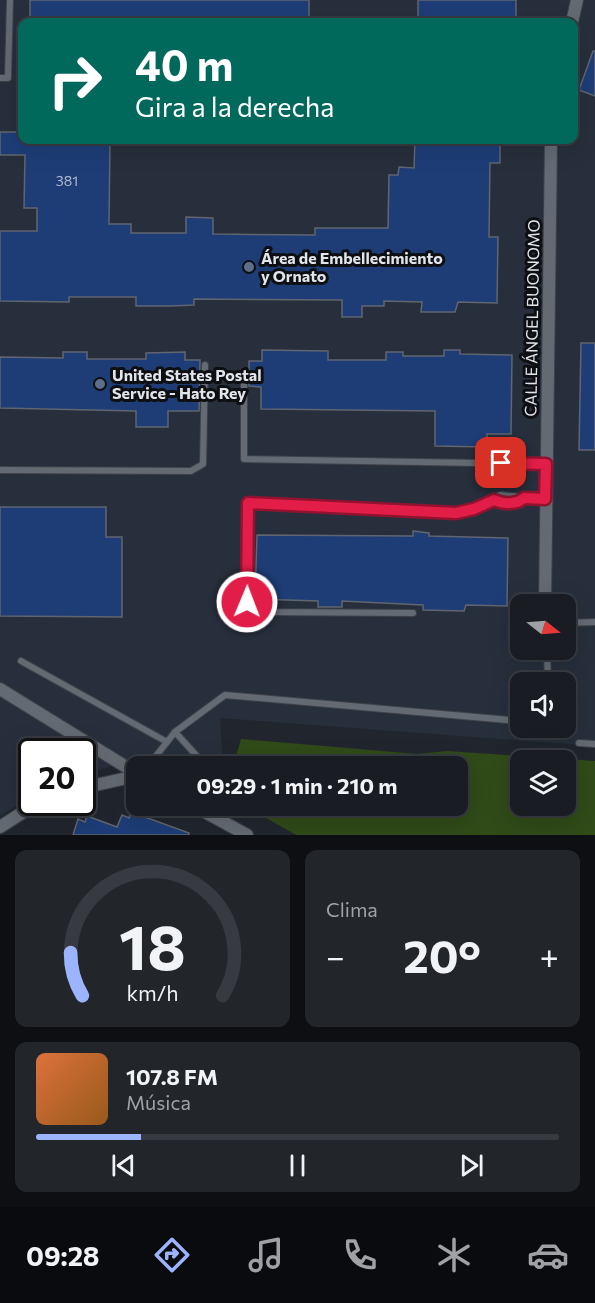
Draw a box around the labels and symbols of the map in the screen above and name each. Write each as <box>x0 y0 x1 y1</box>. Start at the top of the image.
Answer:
house number: 381 <box>56 172 78 189</box>
street label: CALLE ÁNGEL BUONOMO <box>520 219 543 417</box>
place label: Área de Embellecimiento y Ornato <box>261 248 443 285</box>
marker: Área de Embellecimiento y Ornato <box>242 260 256 274</box>
place label: United States Postal Service - Hato Rey <box>112 365 262 402</box>
marker: United States Postal Service - Hato Rey <box>93 377 107 391</box>
pin <box>475 437 526 488</box>
position arrow <box>215 570 279 634</box>
north arrow <box>510 594 576 660</box>
speed limit sign: 20 <box>18 738 96 816</box>

